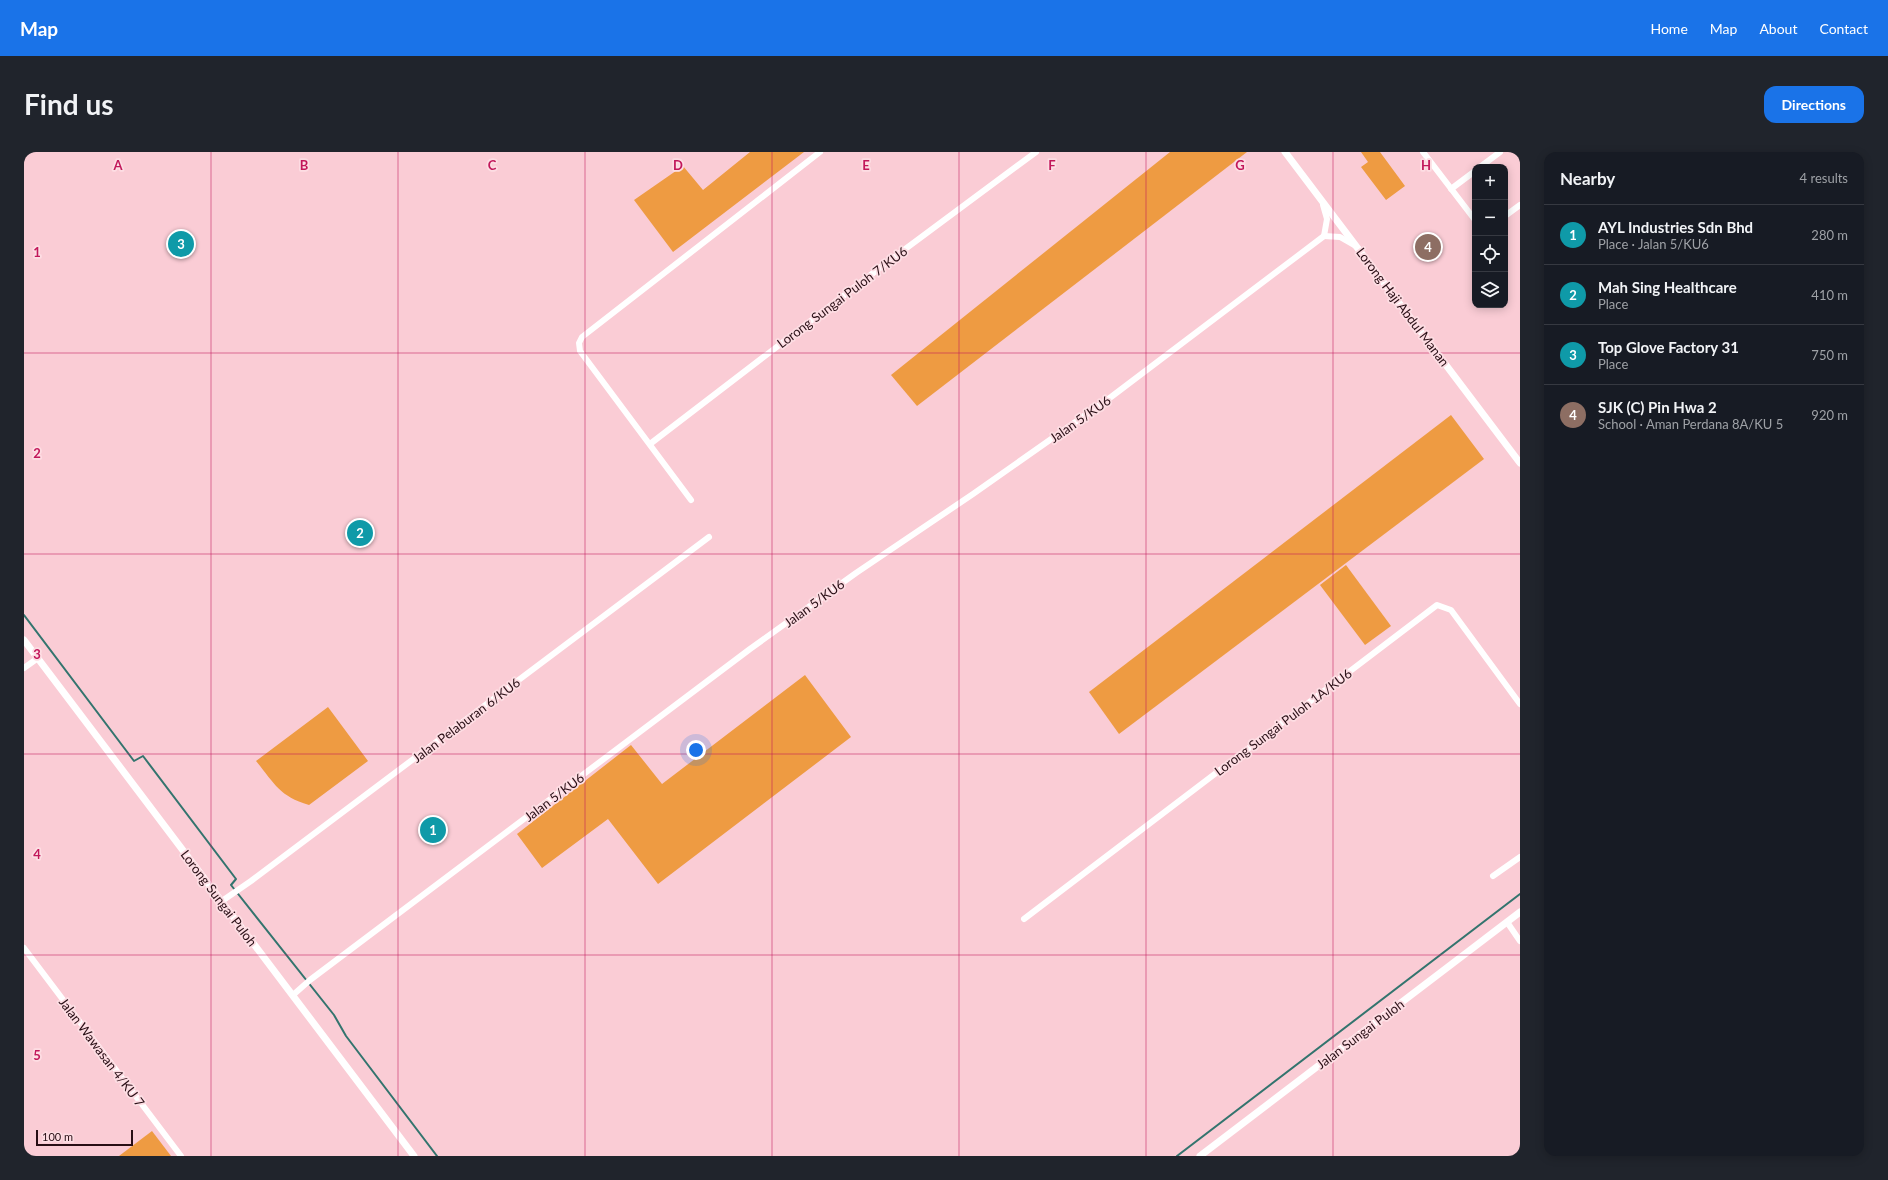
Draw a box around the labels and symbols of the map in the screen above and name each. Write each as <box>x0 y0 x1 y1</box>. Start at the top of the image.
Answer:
text: A <box>112 157 123 173</box>
text: B <box>300 157 309 173</box>
text: C <box>488 157 497 173</box>
text: D <box>673 157 683 173</box>
text: E <box>862 157 870 173</box>
text: F <box>1048 157 1056 173</box>
text: G <box>1235 157 1245 173</box>
text: H <box>1421 157 1431 173</box>
pin: 3 <box>168 229 194 259</box>
pin: 4 <box>1415 232 1441 262</box>
street label: Lorong Sungai Puloh 7/KU6 <box>774 243 910 351</box>
text: 1 <box>33 244 41 260</box>
street label: Lorong Haji Abdul Manan <box>1353 245 1453 369</box>
street label: Jalan 5/KU6 <box>1046 392 1114 446</box>
text: 2 <box>33 445 41 461</box>
pin: 2 <box>347 518 373 548</box>
street label: Jalan 5/KU6 <box>781 576 847 630</box>
text: 3 <box>33 646 41 662</box>
street label: Lorong Sungai Puloh 1A/KU6 <box>1211 665 1355 779</box>
street label: Jalan Pelaburan 6/KU6 <box>409 674 523 766</box>
your location <box>686 740 706 760</box>
street label: Jalan 5/KU6 <box>521 769 587 825</box>
pin: 1 <box>420 815 446 845</box>
text: 4 <box>33 846 41 862</box>
street label: Lorong Sungai Puloh <box>178 847 260 949</box>
street label: Jalan Wawasan 4/KU 7 <box>56 994 149 1110</box>
street label: Jalan Sungai Puloh <box>1313 996 1407 1072</box>
text: 5 <box>33 1047 41 1063</box>
scale bar <box>36 1128 133 1147</box>

